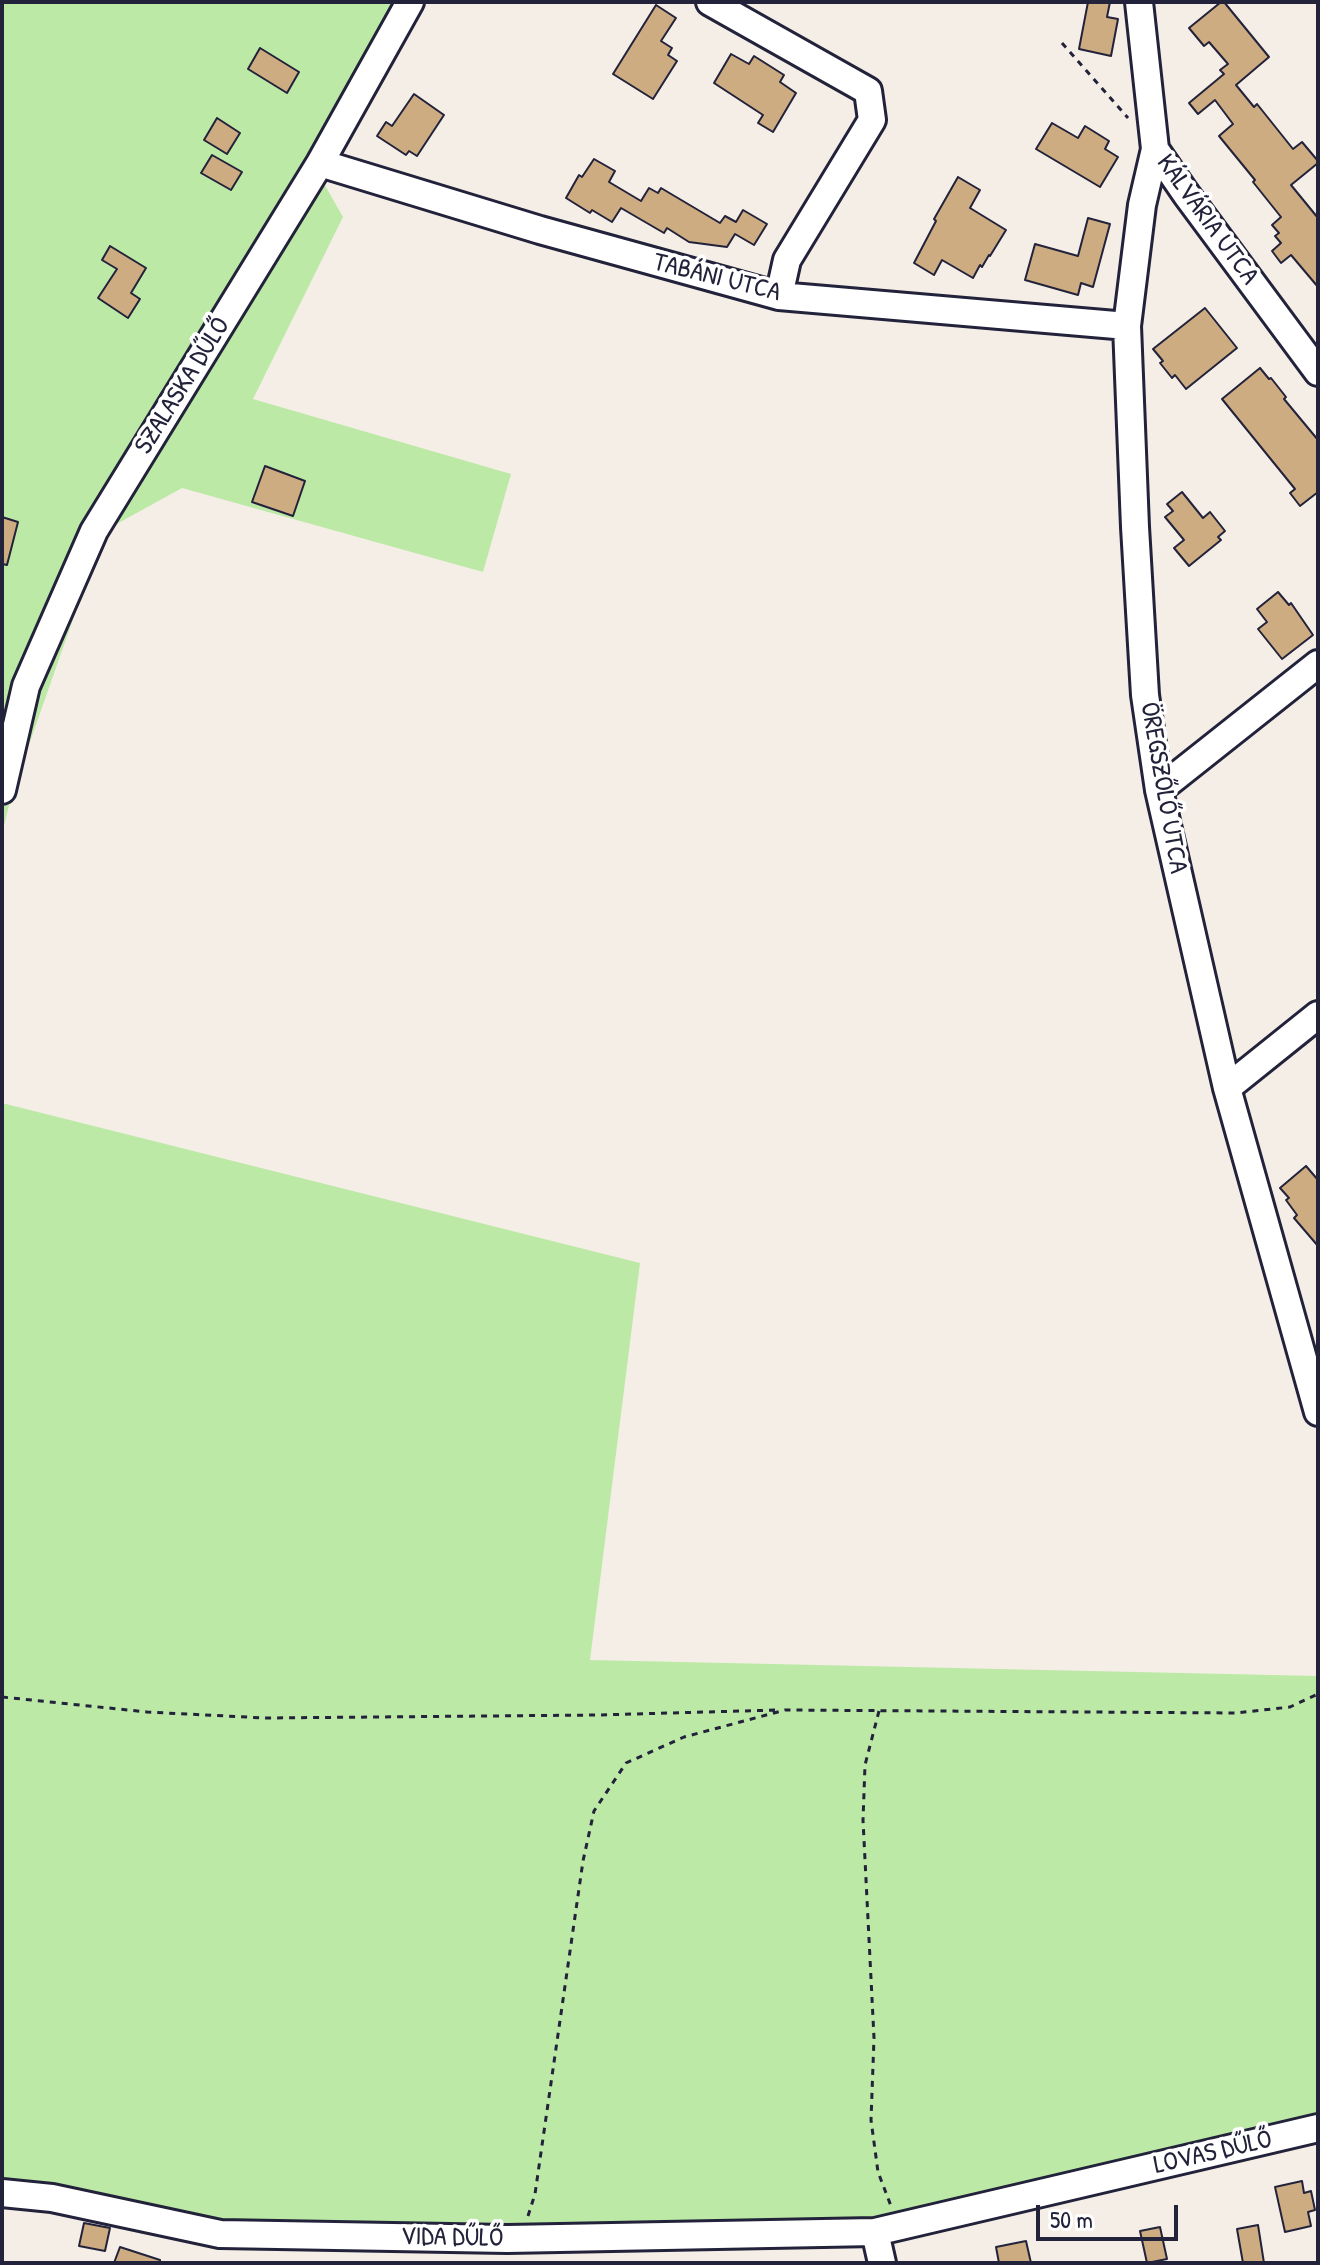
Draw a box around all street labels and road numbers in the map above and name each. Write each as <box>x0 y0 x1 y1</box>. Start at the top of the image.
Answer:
street label: KÁLVÁRIA UTCA <box>1149 149 1265 291</box>
street label: TABÁNI UTCA <box>650 247 784 309</box>
street label: SZALASKA DŰLŐ <box>129 312 237 460</box>
street label: ÖREGSZŐLŐ UTCA <box>1133 700 1193 876</box>
street label: LOVAS DŰLŐ <box>1151 2124 1275 2182</box>
street label: VIDA DŰLŐ <box>400 2222 504 2254</box>

